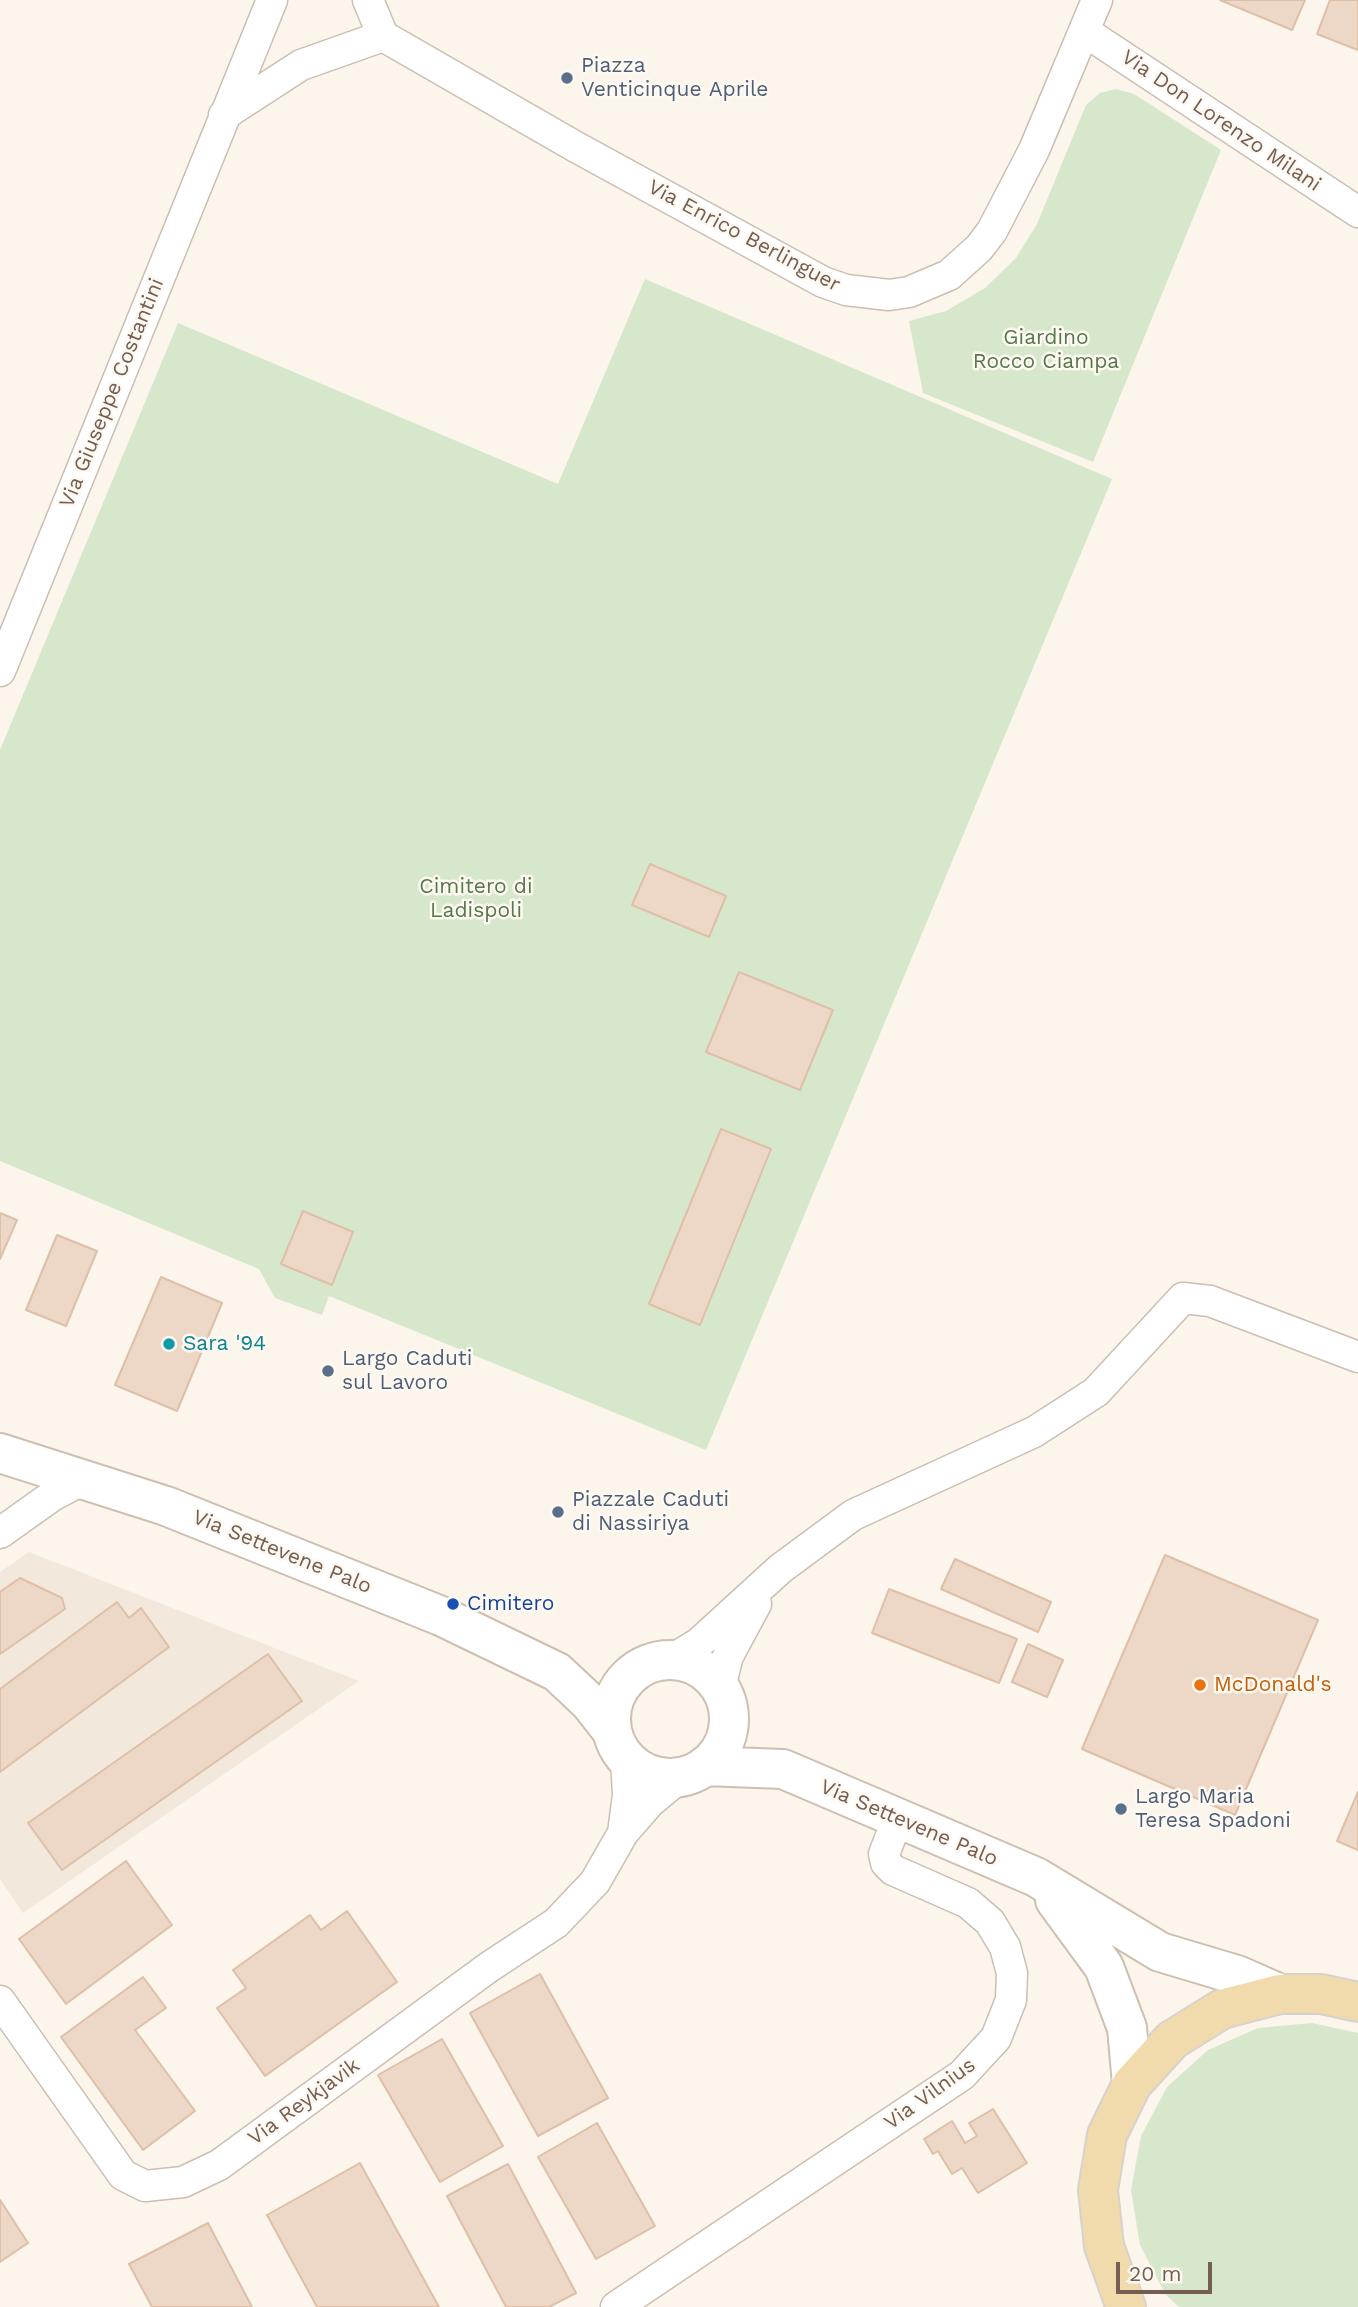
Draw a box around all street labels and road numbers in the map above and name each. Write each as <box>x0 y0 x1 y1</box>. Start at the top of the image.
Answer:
street label: Via Don Lorenzo Milani <box>1116 45 1326 197</box>
street label: Via Enrico Berlinguer <box>643 175 845 297</box>
street label: Via Giuseppe Costantini <box>54 275 170 511</box>
street label: Via Settevene Palo <box>189 1505 375 1599</box>
street label: Via Settevene Palo <box>816 1774 1002 1872</box>
street label: Via Reykjavik <box>243 2053 365 2151</box>
street label: Via Vilnius <box>880 2053 980 2135</box>

